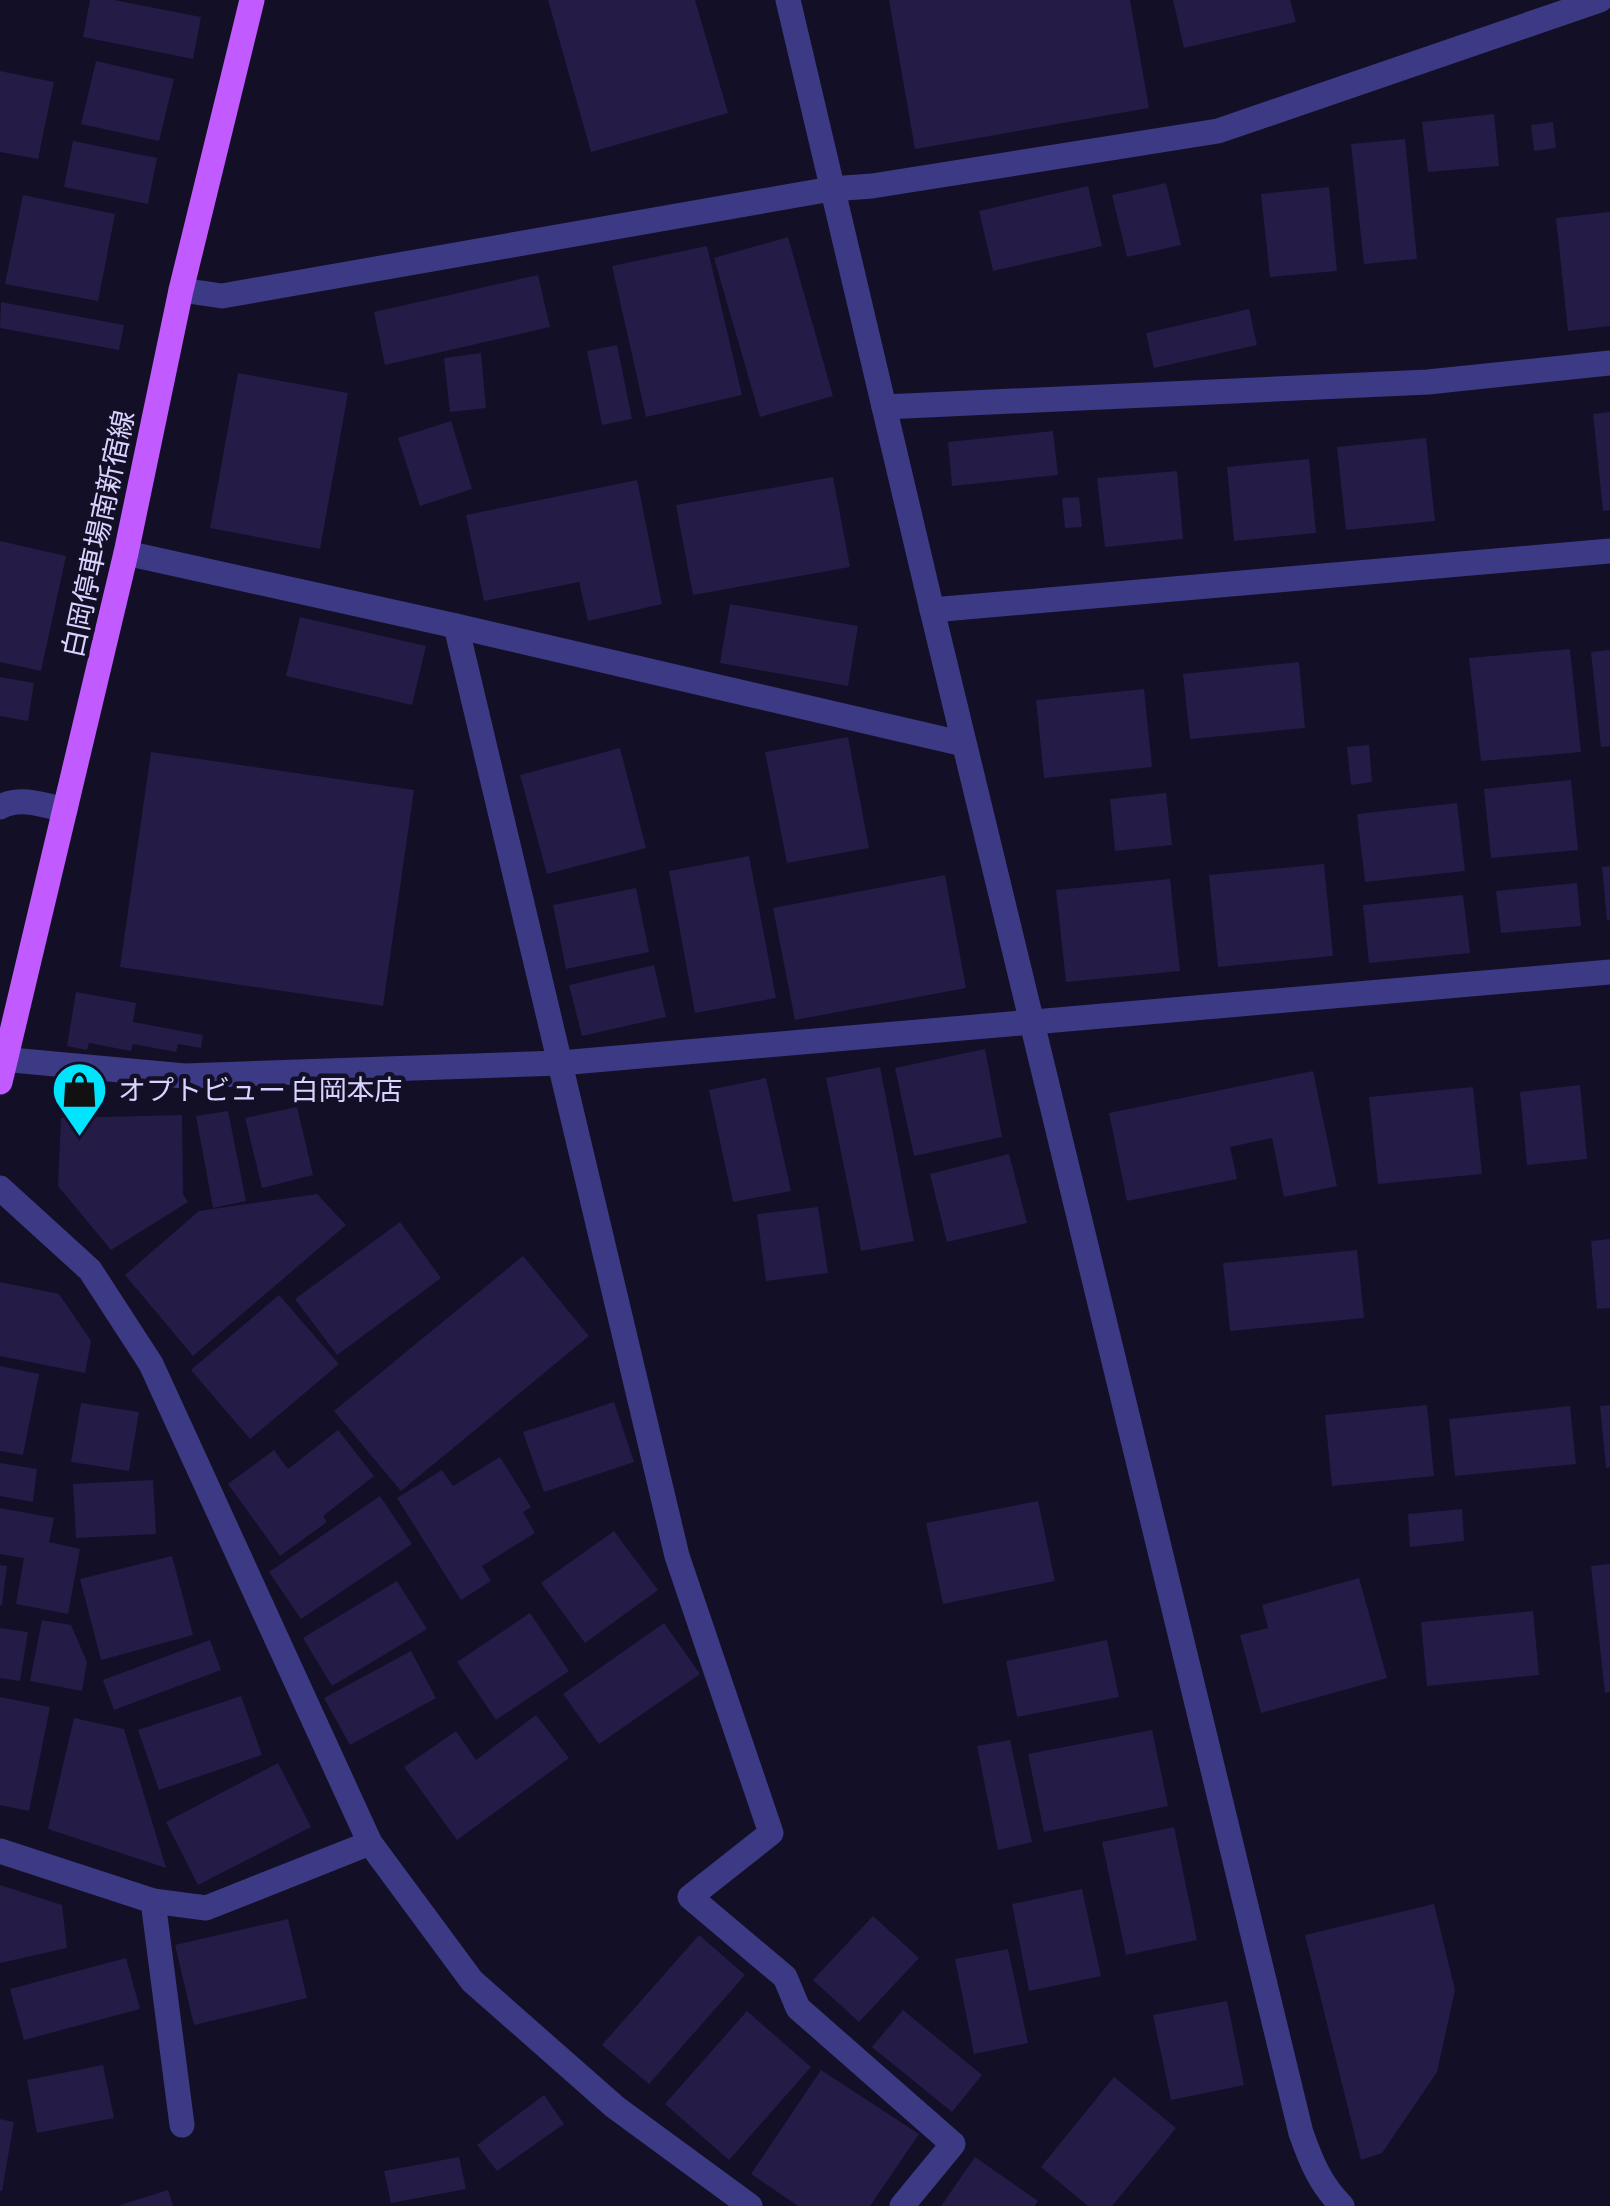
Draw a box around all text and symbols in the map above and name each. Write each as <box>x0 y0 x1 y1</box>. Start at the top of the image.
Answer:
street label: 白岡停車場南新宿線 <box>57 408 142 661</box>
shop icon: オプトビュー 白岡本店 <box>49 1060 109 1139</box>
place label: オプトビュー 白岡本店 <box>118 1075 402 1108</box>

